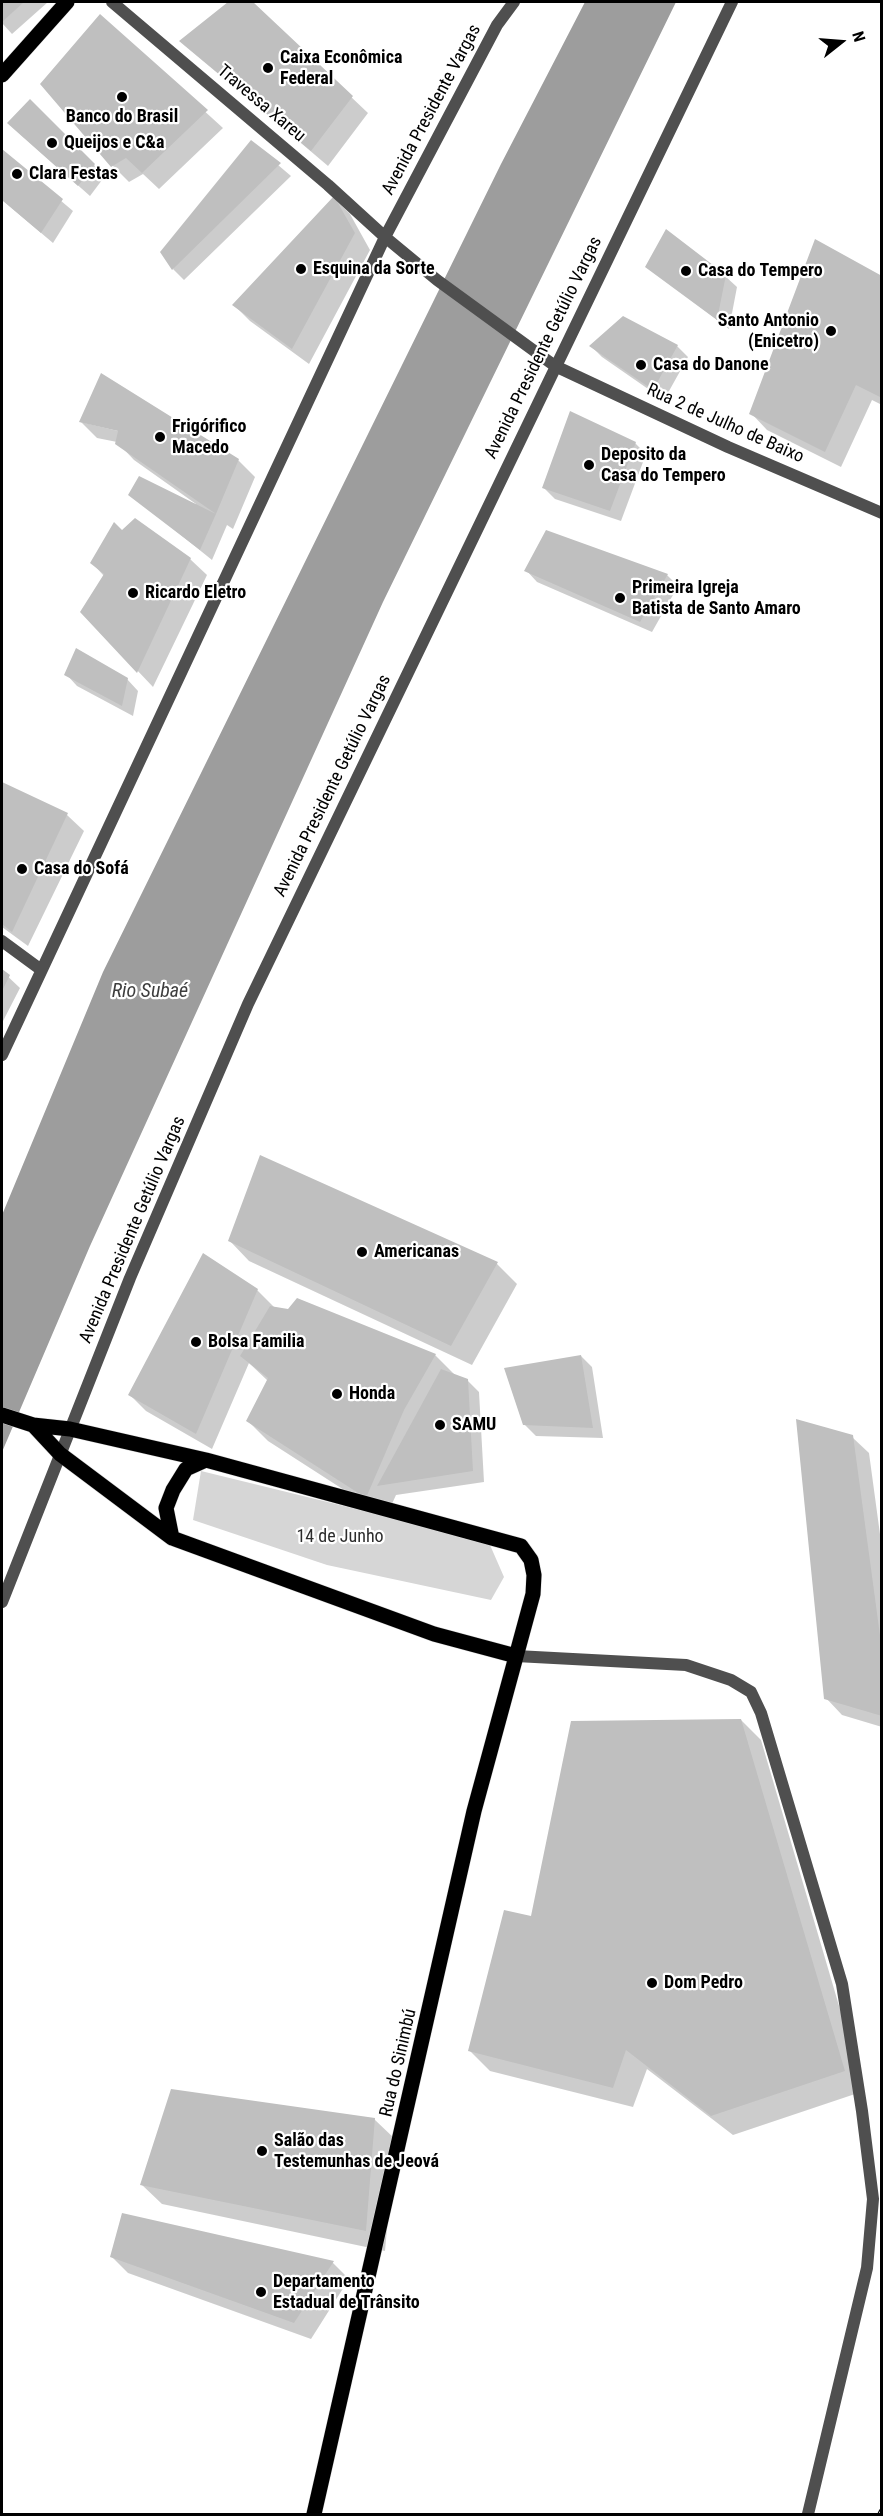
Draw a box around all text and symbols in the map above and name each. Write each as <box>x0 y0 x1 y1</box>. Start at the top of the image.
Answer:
north arrow <box>811 12 871 72</box>
street label: Avenida Presidente Vargas <box>378 21 486 199</box>
text: N <box>848 29 869 44</box>
place label: Caixa Econômica Federal <box>280 47 402 90</box>
street label: Travessa Xareu <box>212 61 310 147</box>
marker: Caixa Econômica Federal <box>261 61 275 75</box>
marker: Banco do Brasil <box>115 90 129 104</box>
place label: Banco do Brasil <box>66 106 178 128</box>
place label: Queijos e C&a <box>64 132 164 154</box>
marker: Queijos e C&a <box>45 136 59 150</box>
place label: Clara Festas <box>29 163 118 185</box>
marker: Clara Festas <box>10 167 24 181</box>
street label: Avenida Presidente Getúlio Vargas <box>481 233 607 463</box>
place label: Esquina da Sorte <box>313 258 435 280</box>
place label: Casa do Tempero <box>698 260 823 282</box>
marker: Esquina da Sorte <box>294 262 308 276</box>
marker: Casa do Tempero <box>679 264 693 278</box>
place label: Santo Antonio (Enicetro) <box>718 310 819 352</box>
marker: Santo Antonio (Enicetro) <box>824 324 838 338</box>
place label: Casa do Danone <box>653 354 769 376</box>
marker: Casa do Danone <box>634 358 648 372</box>
street label: Rua 2 de Julho de Baixo <box>643 380 807 468</box>
place label: Frigórifico Macedo <box>172 416 246 458</box>
marker: Frigórifico Macedo <box>153 430 167 444</box>
place label: Deposito da Casa do Tempero <box>601 444 726 486</box>
marker: Deposito da Casa do Tempero <box>582 458 596 472</box>
place label: Primeira Igreja Batista de Santo Amaro <box>632 577 801 620</box>
place label: Ricardo Eletro <box>145 582 246 604</box>
marker: Ricardo Eletro <box>126 586 140 600</box>
marker: Primeira Igreja Batista de Santo Amaro <box>613 591 627 605</box>
street label: Avenida Presidente Getúlio Vargas <box>270 671 396 901</box>
place label: Casa do Sofá <box>34 858 129 880</box>
marker: Casa do Sofá <box>15 862 29 876</box>
water label: Rio Subaé <box>112 980 188 1004</box>
street label: Avenida Presidente Getúlio Vargas <box>75 1113 191 1347</box>
place label: Americanas <box>374 1241 459 1263</box>
marker: Americanas <box>355 1245 369 1259</box>
place label: Bolsa Familia <box>208 1331 305 1353</box>
marker: Bolsa Familia <box>189 1335 203 1349</box>
place label: Honda <box>349 1383 395 1405</box>
marker: Honda <box>330 1387 344 1401</box>
place label: SAMU <box>452 1414 496 1436</box>
marker: SAMU <box>433 1418 447 1432</box>
park label: 14 de Junho <box>296 1526 384 1548</box>
place label: Dom Pedro <box>664 1972 743 1994</box>
marker: Dom Pedro <box>645 1976 659 1990</box>
street label: Rua do Sinimbú <box>376 2007 422 2119</box>
place label: Salão das Testemunhas de Jeová <box>274 2130 439 2172</box>
marker: Salão das Testemunhas de Jeová <box>255 2144 269 2158</box>
place label: Departamento Estadual de Trânsito <box>273 2271 420 2314</box>
marker: Departamento Estadual de Trânsito <box>254 2285 268 2299</box>

